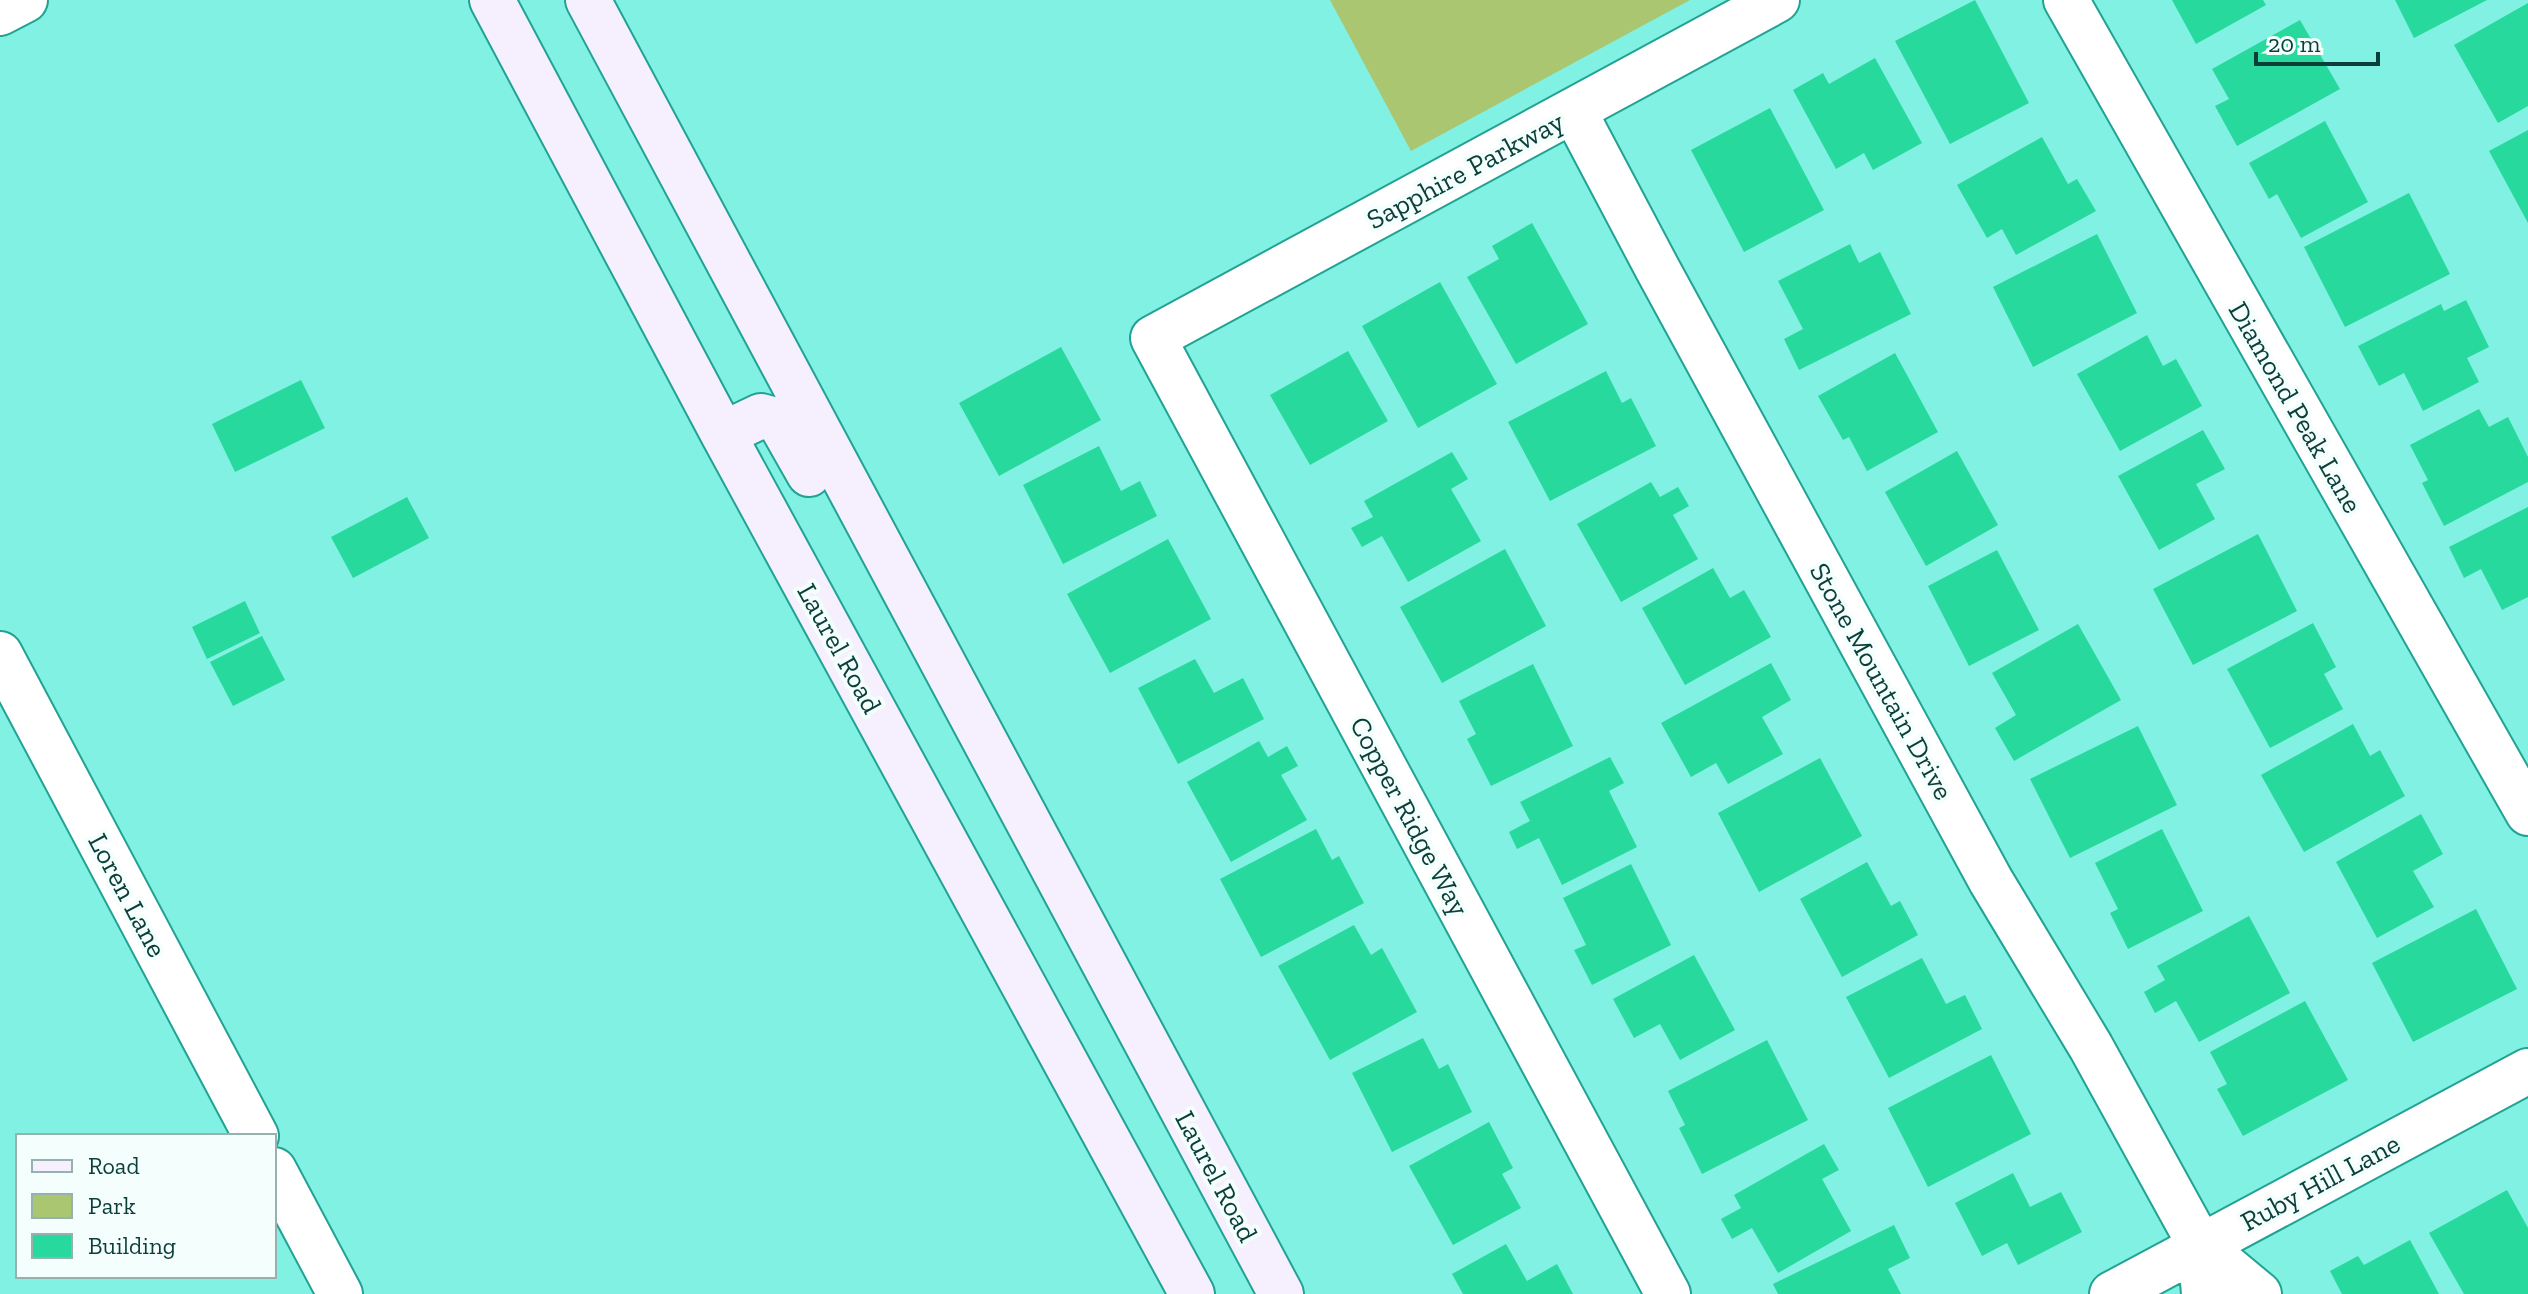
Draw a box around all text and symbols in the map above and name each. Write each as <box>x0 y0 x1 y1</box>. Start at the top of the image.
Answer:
scale bar <box>2256 16 2378 66</box>
text: 20 m <box>2268 29 2321 58</box>
street label: Sapphire Parkway <box>1361 104 1570 236</box>
street label: Diamond Peak Lane <box>2222 296 2369 519</box>
street label: Stone Mountain Drive <box>1803 557 1960 805</box>
street label: Laurel Road <box>790 578 889 719</box>
street label: Copper Ridge Way <box>1343 711 1476 922</box>
street label: Loren Lane <box>81 828 174 963</box>
street label: Laurel Road <box>1168 1105 1265 1247</box>
street label: Ruby Hill Lane <box>2235 1127 2406 1238</box>
legend <box>16 1134 276 1278</box>
text: Road <box>88 1151 140 1180</box>
text: Park <box>88 1191 136 1220</box>
text: Building <box>88 1231 176 1260</box>

